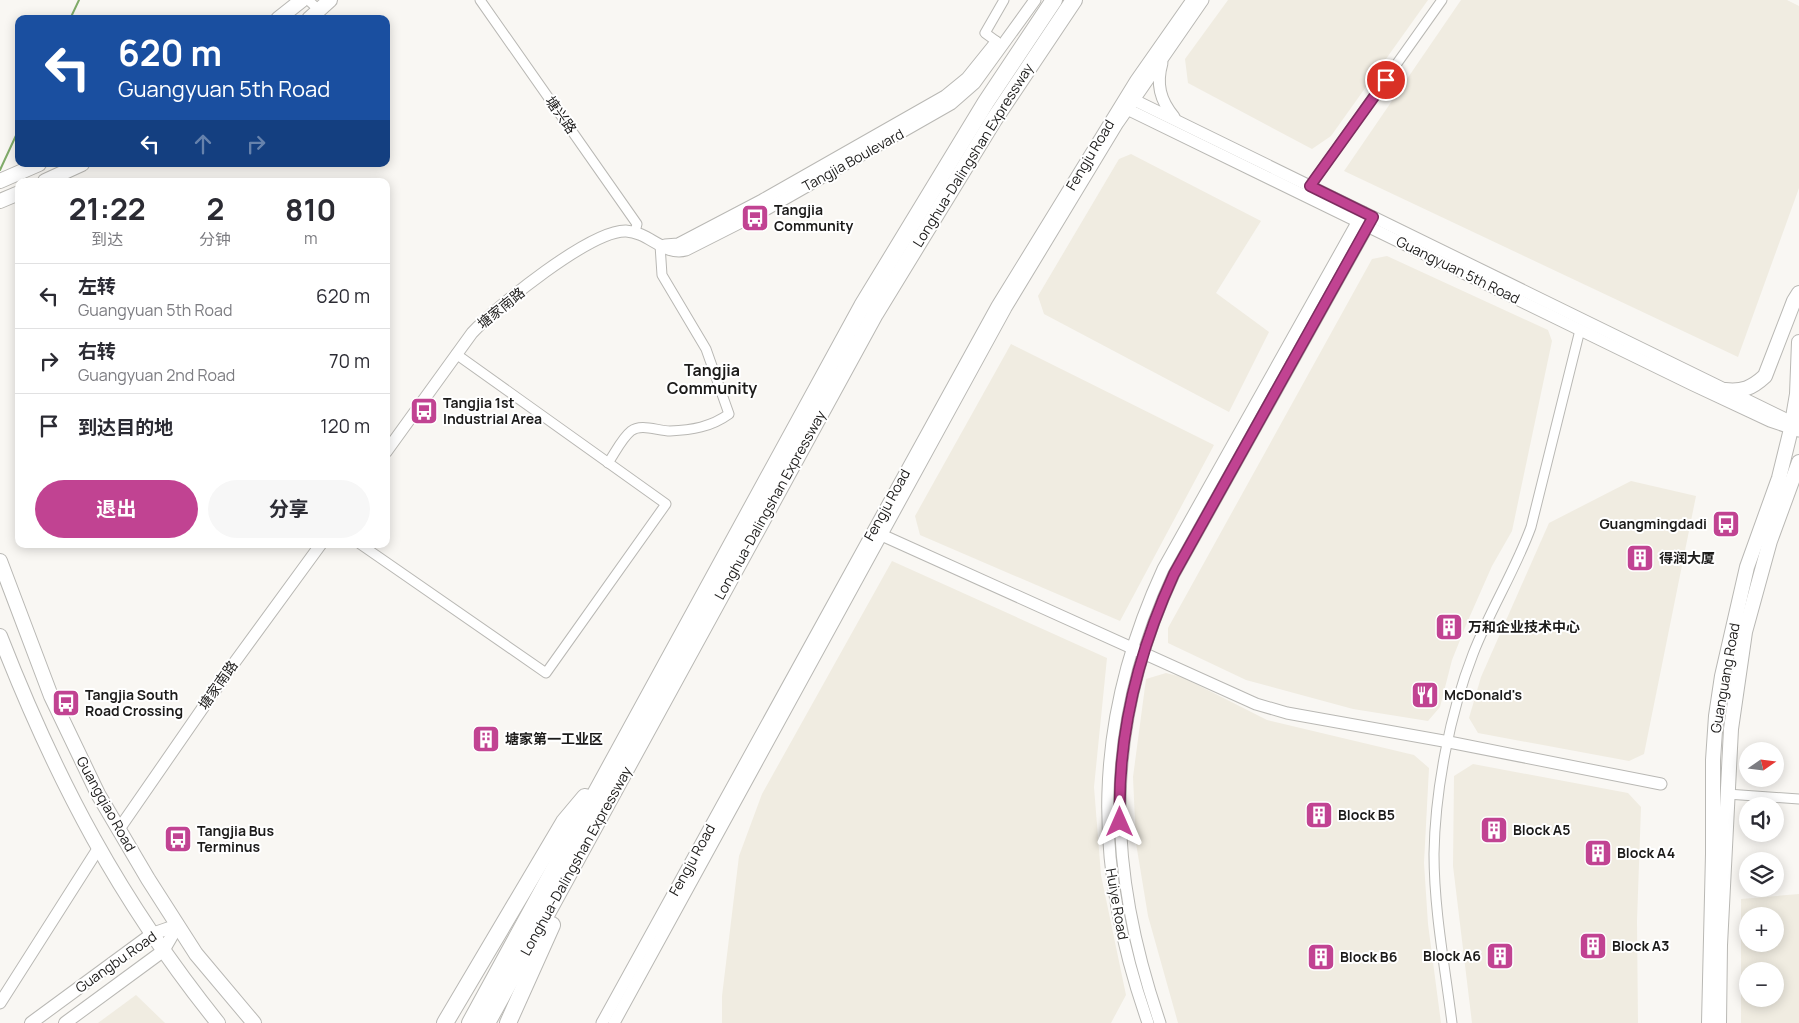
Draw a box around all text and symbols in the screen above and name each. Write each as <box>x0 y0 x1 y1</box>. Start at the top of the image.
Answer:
text: 620 m <box>118 29 222 77</box>
icon: left <box>35 35 100 100</box>
street label: Longhua-Dalingshan Expressway <box>908 59 1038 250</box>
pin <box>1365 59 1407 101</box>
icon: arrive <box>1372 66 1400 94</box>
text: Guangyuan 5th Road <box>118 74 330 104</box>
street label: 塘兴路 <box>542 92 581 137</box>
street label: Fengju Road <box>1061 116 1118 194</box>
street label: Tangjia Boulevard <box>799 124 907 195</box>
icon: left <box>136 130 164 158</box>
icon: ahead <box>189 130 217 158</box>
icon: right <box>242 130 270 158</box>
text: 21:22 <box>69 188 146 229</box>
text: 2 <box>206 188 224 229</box>
text: 810 <box>285 189 336 230</box>
place label: Tangjia Community <box>774 200 853 235</box>
bus stop icon: Tangjia Community <box>740 203 770 233</box>
text: m <box>304 227 317 249</box>
text: 到达 <box>91 228 123 250</box>
text: 分钟 <box>199 228 231 250</box>
street label: Guangyuan 5th Road <box>1393 231 1523 308</box>
text: 左转 <box>78 273 116 299</box>
icon: left <box>35 282 63 310</box>
text: 620 m <box>316 283 370 309</box>
street label: 塘家南路 <box>473 283 528 333</box>
text: Guangyuan 5th Road <box>78 299 232 321</box>
text: 右转 <box>78 338 116 364</box>
icon: right <box>35 347 63 375</box>
text: 70 m <box>329 348 370 374</box>
district label: Tangjia Community <box>667 359 757 399</box>
text: Guangyuan 2nd Road <box>78 364 235 386</box>
place label: Tangjia 1st Industrial Area <box>443 393 542 428</box>
bus stop icon: Tangjia 1st Industrial Area <box>409 396 439 426</box>
street label: Longhua-Dalingshan Expressway <box>710 406 830 603</box>
icon: arrive <box>35 412 63 440</box>
text: 120 m <box>320 413 370 439</box>
text: 到达目的地 <box>78 414 173 440</box>
street label: Fengju Road <box>859 466 914 544</box>
button: 退出 <box>35 480 198 538</box>
button: 分享 <box>208 480 370 538</box>
bus stop icon: Guangmingdadi <box>1711 509 1741 539</box>
place label: Guangmingdadi <box>1599 514 1707 533</box>
building icon: 得润大厦 <box>1625 543 1655 573</box>
place label: 得润大厦 <box>1659 548 1715 567</box>
building icon: 万和企业技术中心 <box>1434 612 1464 642</box>
place label: 万和企业技术中心 <box>1468 617 1580 636</box>
street label: Guanguang Road <box>1705 621 1744 734</box>
street label: 塘家南路 <box>194 656 241 713</box>
restaurant icon: McDonald's <box>1410 680 1440 710</box>
place label: Tangjia South Road Crossing <box>85 685 183 720</box>
place label: McDonald's <box>1444 685 1522 704</box>
bus stop icon: Tangjia South Road Crossing <box>51 688 81 718</box>
building icon: 塘家第一工业区 <box>471 724 501 754</box>
place label: 塘家第一工业区 <box>505 729 603 748</box>
north arrow <box>1739 742 1784 788</box>
map controls <box>1739 742 1784 1007</box>
street label: Guangqiao Road <box>72 753 140 855</box>
street label: Longhua-Dalingshan Expressway <box>516 762 636 959</box>
position arrow <box>1093 795 1145 847</box>
button: sound <box>1739 797 1784 842</box>
building icon: Block B5 <box>1304 800 1334 830</box>
place label: Block B5 <box>1338 805 1395 824</box>
building icon: Block A5 <box>1479 815 1509 845</box>
place label: Block A5 <box>1513 820 1570 839</box>
place label: Tangjia Bus Terminus <box>197 821 274 856</box>
street label: Fengju Road <box>664 821 719 899</box>
bus stop icon: Tangjia Bus Terminus <box>163 824 193 854</box>
building icon: Block A4 <box>1583 838 1613 868</box>
place label: Block A4 <box>1617 843 1675 862</box>
button: layers <box>1739 852 1784 897</box>
street label: Huiye Road <box>1102 867 1133 941</box>
button: + <box>1739 907 1784 952</box>
street label: Guangbu Road <box>71 927 160 997</box>
building icon: Block A3 <box>1578 931 1608 961</box>
place label: Block A3 <box>1612 936 1669 955</box>
building icon: Block A6 <box>1485 941 1515 971</box>
building icon: Block B6 <box>1306 942 1336 972</box>
place label: Block A6 <box>1423 946 1481 965</box>
place label: Block B6 <box>1340 947 1397 966</box>
button: − <box>1739 962 1784 1007</box>

